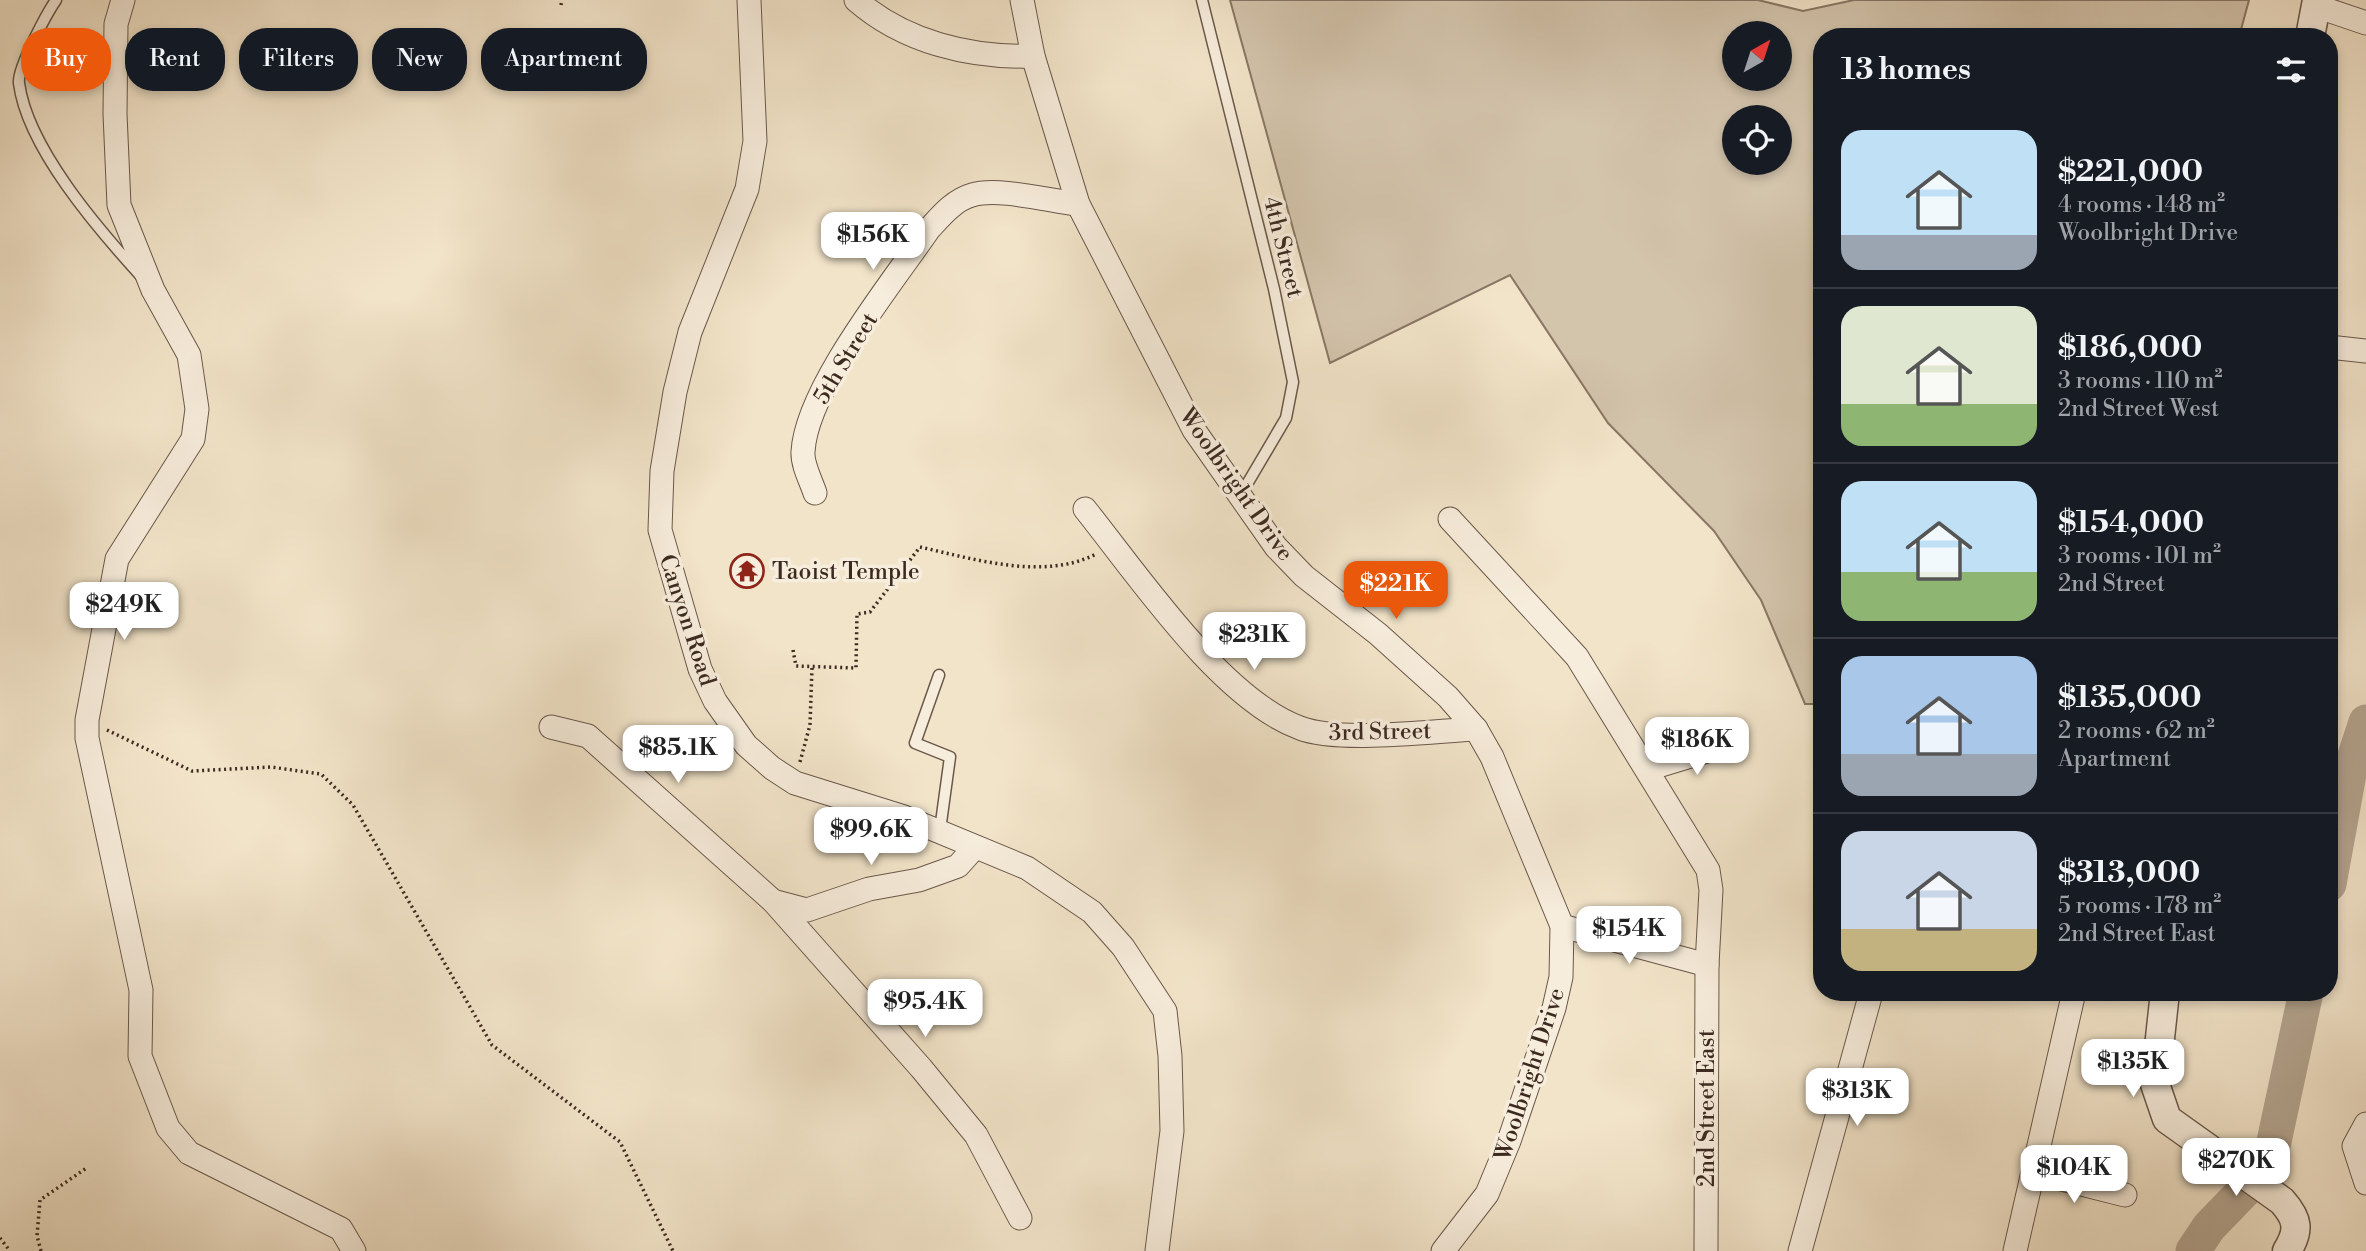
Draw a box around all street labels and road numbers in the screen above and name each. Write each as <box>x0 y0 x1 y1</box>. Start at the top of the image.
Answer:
street label: 4th Street <box>1257 194 1309 301</box>
street label: 5th Street <box>808 308 884 409</box>
street label: Woolbright Drive <box>1172 402 1299 566</box>
street label: Canyon Road <box>653 551 721 689</box>
street label: 3rd Street <box>1328 717 1432 747</box>
street label: Woolbright Drive <box>1488 984 1571 1165</box>
street label: 2nd Street East <box>1693 1029 1721 1187</box>

